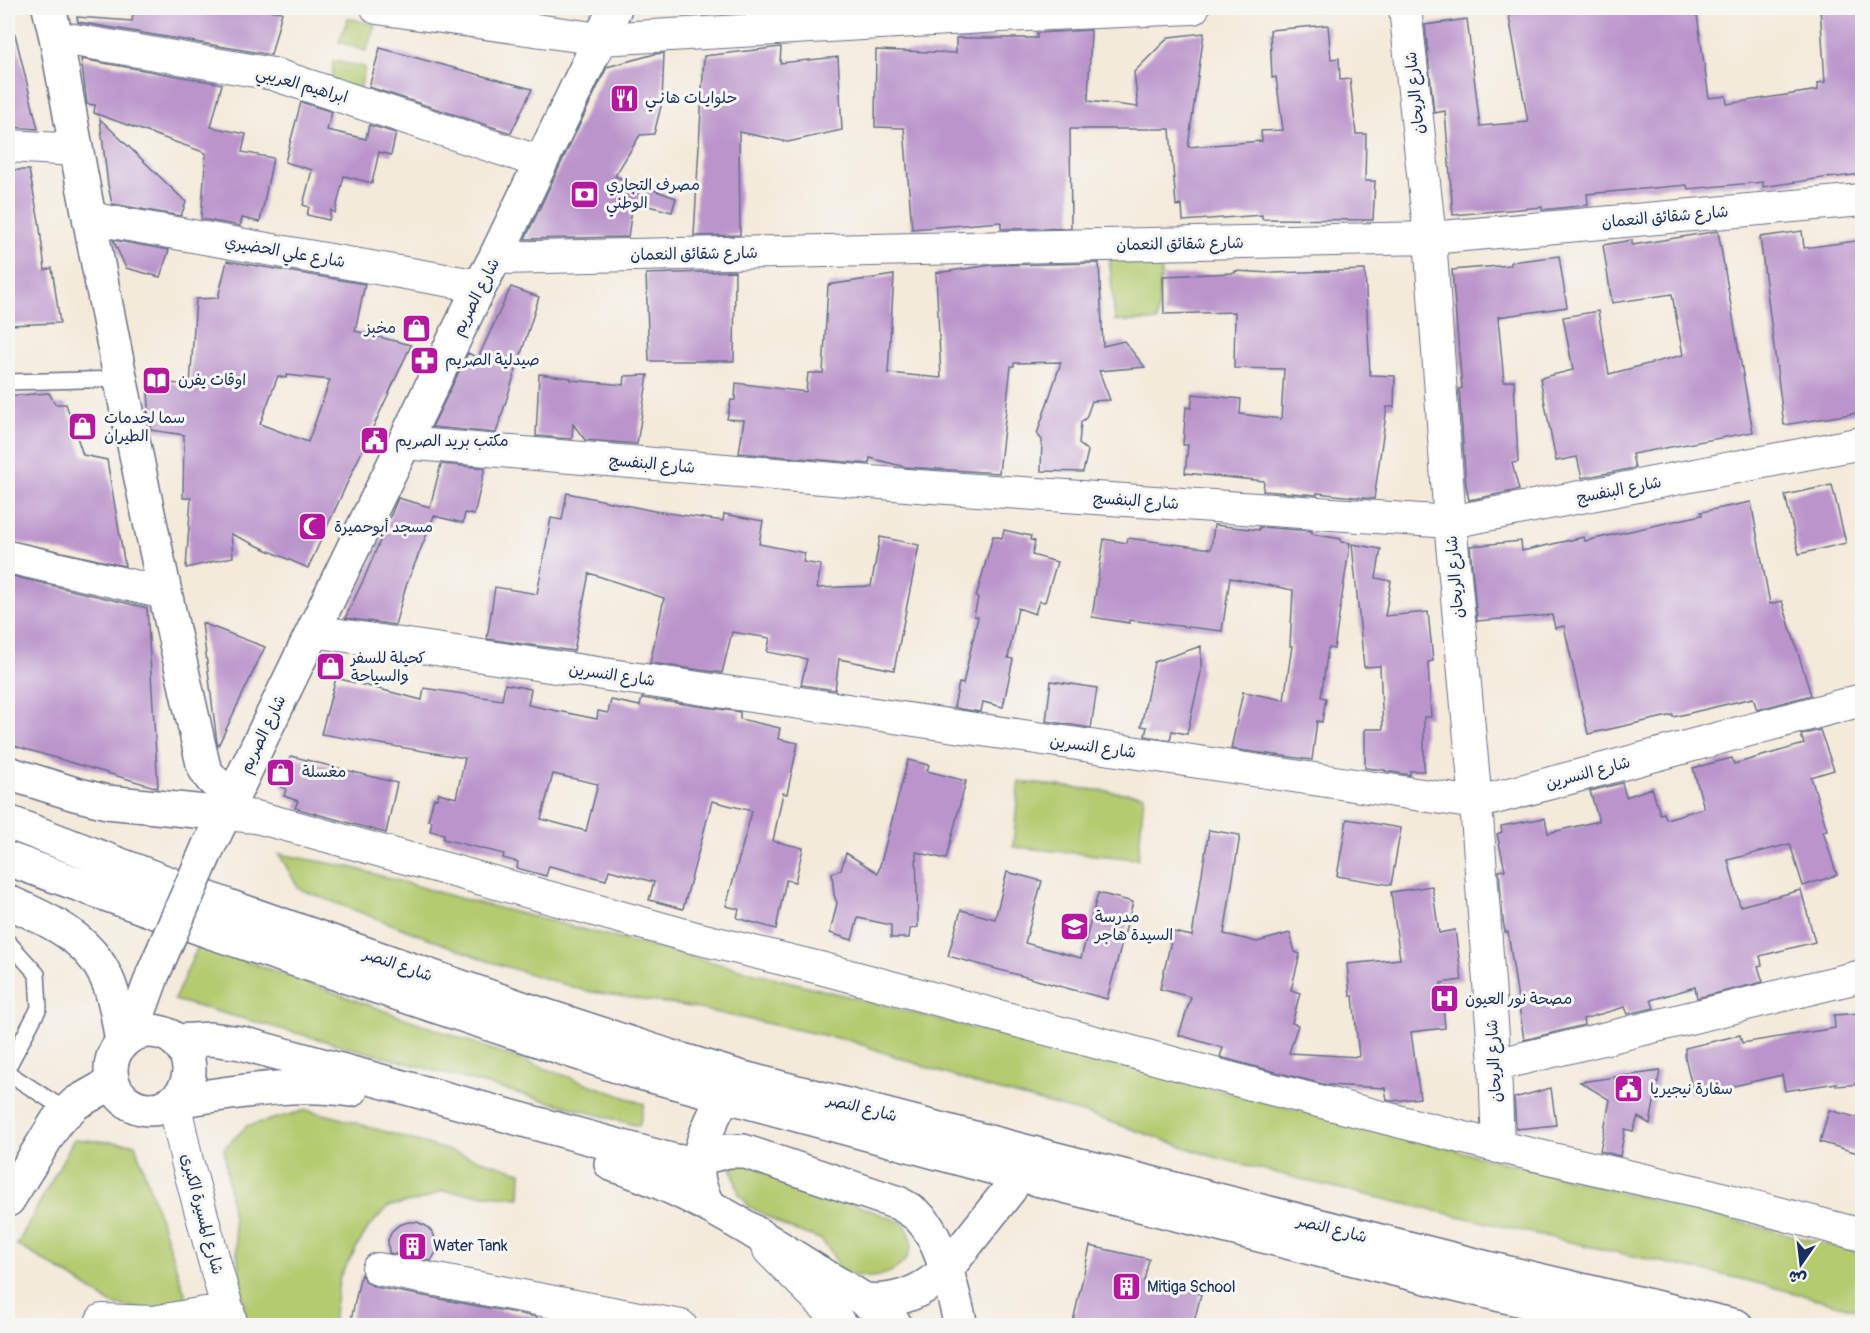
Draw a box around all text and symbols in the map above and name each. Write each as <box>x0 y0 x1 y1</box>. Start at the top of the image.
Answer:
street label: شارع الريحان <box>1401 51 1430 135</box>
street label: ابراهيم العريبي <box>253 62 350 111</box>
restaurant icon: حلوايـات هانـي <box>608 82 640 114</box>
place label: حلوايـات هانـي <box>645 88 737 112</box>
place label: مصرف التجاري الوطني <box>606 175 700 217</box>
bank icon: مصرف التجاري الوطني <box>569 178 601 210</box>
street label: شارع شقائق النعمان <box>1601 201 1729 234</box>
street label: شارع علي الحضيري <box>222 232 347 276</box>
street label: شارع شقائق النعمان <box>1116 233 1244 256</box>
street label: شارع شقائق النعمان <box>630 243 758 266</box>
street label: شارع الصريم <box>448 255 506 340</box>
shop icon: مخبز <box>401 312 433 344</box>
place label: مخبز <box>363 318 396 338</box>
pharmacy icon: صيدلية الصريم <box>408 344 440 376</box>
place label: صيدلية الصريم <box>445 350 540 372</box>
library icon: اوقات يفرن <box>141 364 173 396</box>
place label: اوقات يفرن <box>178 370 246 390</box>
place label: سما لخدمات الطيران <box>104 408 185 446</box>
shop icon: سما لخدمات الطيران <box>67 411 99 443</box>
public building icon: مكتب بريد الصريم <box>358 425 390 457</box>
place label: مكتب بريد الصريم <box>395 431 508 453</box>
street label: شارع البنفسج <box>608 450 696 479</box>
street label: شارع البنفسج <box>1575 472 1663 509</box>
street label: شارع البنفسج <box>1092 488 1180 515</box>
mosque icon: مسجد أبوحميرة <box>297 511 329 543</box>
place label: مسجد أبوحميرة <box>334 517 433 537</box>
street label: شارع الريحان <box>1441 535 1470 619</box>
place label: كحيلة للسفر والسياحة <box>349 648 426 686</box>
shop icon: كحيلة للسفر والسياحة <box>314 651 346 683</box>
street label: شارع النسرين <box>567 659 656 692</box>
street label: شارع الصريم <box>236 692 292 777</box>
street label: شارع النسرين <box>1048 731 1137 764</box>
street label: شارع النسرين <box>1543 752 1633 795</box>
shop icon: مغسلة <box>265 756 297 788</box>
place label: مغسلة <box>302 762 346 782</box>
place label: مدرسة السيدة هاجر <box>1093 907 1173 945</box>
school or university icon: مدرسة السيدة هاجر <box>1058 910 1090 942</box>
street label: شارع النصر <box>359 943 435 987</box>
hospital icon: مصحة نور العيون <box>1428 983 1460 1015</box>
place label: مصحة نور العيون <box>1465 989 1572 1009</box>
street label: شارع الريحان <box>1482 1019 1507 1103</box>
public building icon: سفارة نيجيريا <box>1613 1073 1645 1105</box>
place label: سفارة نيجيريا <box>1650 1079 1733 1099</box>
street label: شارع النصر <box>823 1089 899 1127</box>
street label: شارع المسيرة الكبرى <box>175 1151 228 1277</box>
street label: شارع النصر <box>1293 1210 1369 1248</box>
building icon: Water Tank <box>396 1230 428 1262</box>
north arrow <box>1771 1234 1831 1294</box>
place label: Water Tank <box>433 1236 508 1256</box>
text: ش <box>1787 1266 1809 1289</box>
building icon: Mitiga School <box>1110 1271 1142 1303</box>
place label: Mitiga School <box>1147 1277 1236 1297</box>

